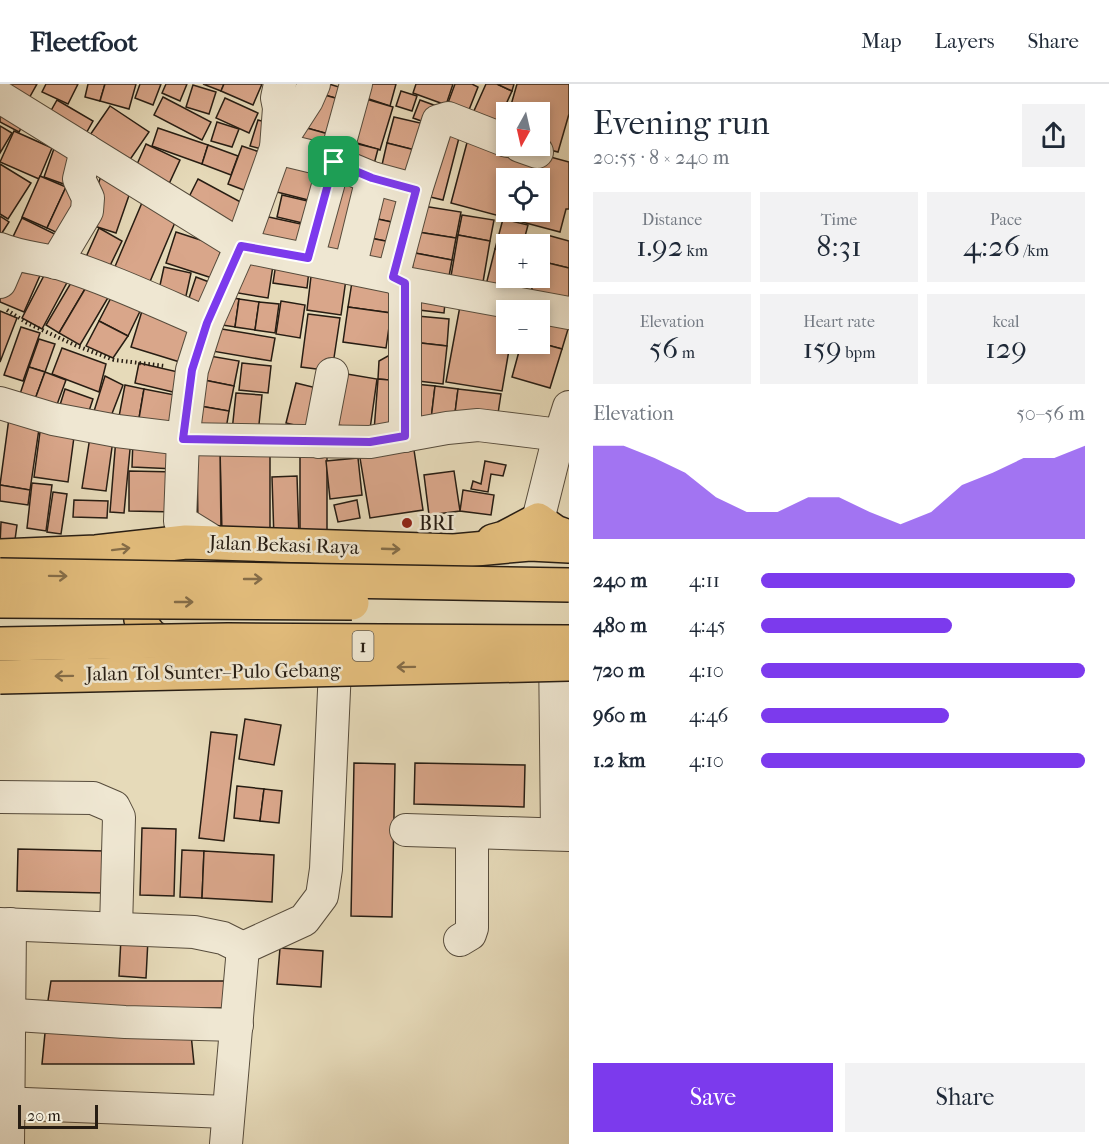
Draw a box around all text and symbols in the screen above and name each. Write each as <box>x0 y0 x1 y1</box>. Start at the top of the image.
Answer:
text: Fleetfoot <box>30 25 138 58</box>
text: Map <box>861 29 902 53</box>
text: Layers <box>935 29 994 53</box>
text: Share <box>1027 29 1079 53</box>
north arrow <box>496 102 550 156</box>
map controls <box>496 102 550 354</box>
text: Evening run <box>593 104 770 143</box>
button: share <box>1022 104 1085 167</box>
pin <box>308 136 359 187</box>
icon: arrive <box>317 145 350 178</box>
text: 20:55 · 8 × 240 m <box>593 146 729 169</box>
button: locate <box>496 168 550 222</box>
text: Distance <box>642 210 702 229</box>
text: Time <box>821 210 857 229</box>
text: Pace <box>990 210 1022 229</box>
text: 1.92 <box>636 229 683 264</box>
text: 8:31 <box>816 229 862 264</box>
text: 4:26 <box>963 229 1020 264</box>
button: + <box>496 234 550 288</box>
text: km <box>683 241 708 260</box>
text: /km <box>1020 241 1049 260</box>
button: − <box>496 300 550 354</box>
text: Elevation <box>640 312 704 331</box>
text: Heart rate <box>803 312 875 331</box>
text: kcal <box>993 312 1019 331</box>
text: 56 <box>649 331 678 366</box>
text: 159 <box>802 331 842 366</box>
text: 129 <box>985 331 1027 366</box>
text: m <box>678 343 695 362</box>
text: bpm <box>842 343 876 362</box>
text: Elevation <box>593 402 674 425</box>
text: 50–56 m <box>1016 402 1085 425</box>
place label: BRI <box>419 512 454 535</box>
marker: BRI <box>400 516 414 530</box>
street label: Jalan Bekasi Raya <box>206 531 360 559</box>
one-way arrow <box>381 543 401 555</box>
one-way arrow <box>111 544 131 555</box>
text: 240 m <box>593 569 647 592</box>
text: 4:11 <box>689 569 720 592</box>
one-way arrow <box>48 570 68 582</box>
one-way arrow <box>243 573 263 585</box>
one-way arrow <box>174 596 194 608</box>
text: 480 m <box>593 614 647 637</box>
text: 4:45 <box>689 614 726 637</box>
road number: 1 <box>352 631 374 661</box>
street label: Jalan Tol Sunter–Pulo Gebang <box>83 658 341 686</box>
text: 720 m <box>593 659 645 682</box>
text: 4:10 <box>689 659 724 682</box>
one-way arrow <box>396 662 416 673</box>
one-way arrow <box>54 670 74 681</box>
text: 960 m <box>593 704 646 727</box>
text: 4:46 <box>689 704 728 727</box>
text: 1.2 km <box>593 749 646 772</box>
text: 4:10 <box>689 749 724 772</box>
button: Save <box>593 1063 833 1132</box>
button: Share <box>845 1063 1085 1132</box>
scale bar <box>18 1102 98 1130</box>
text: 20 m <box>27 1106 61 1125</box>

